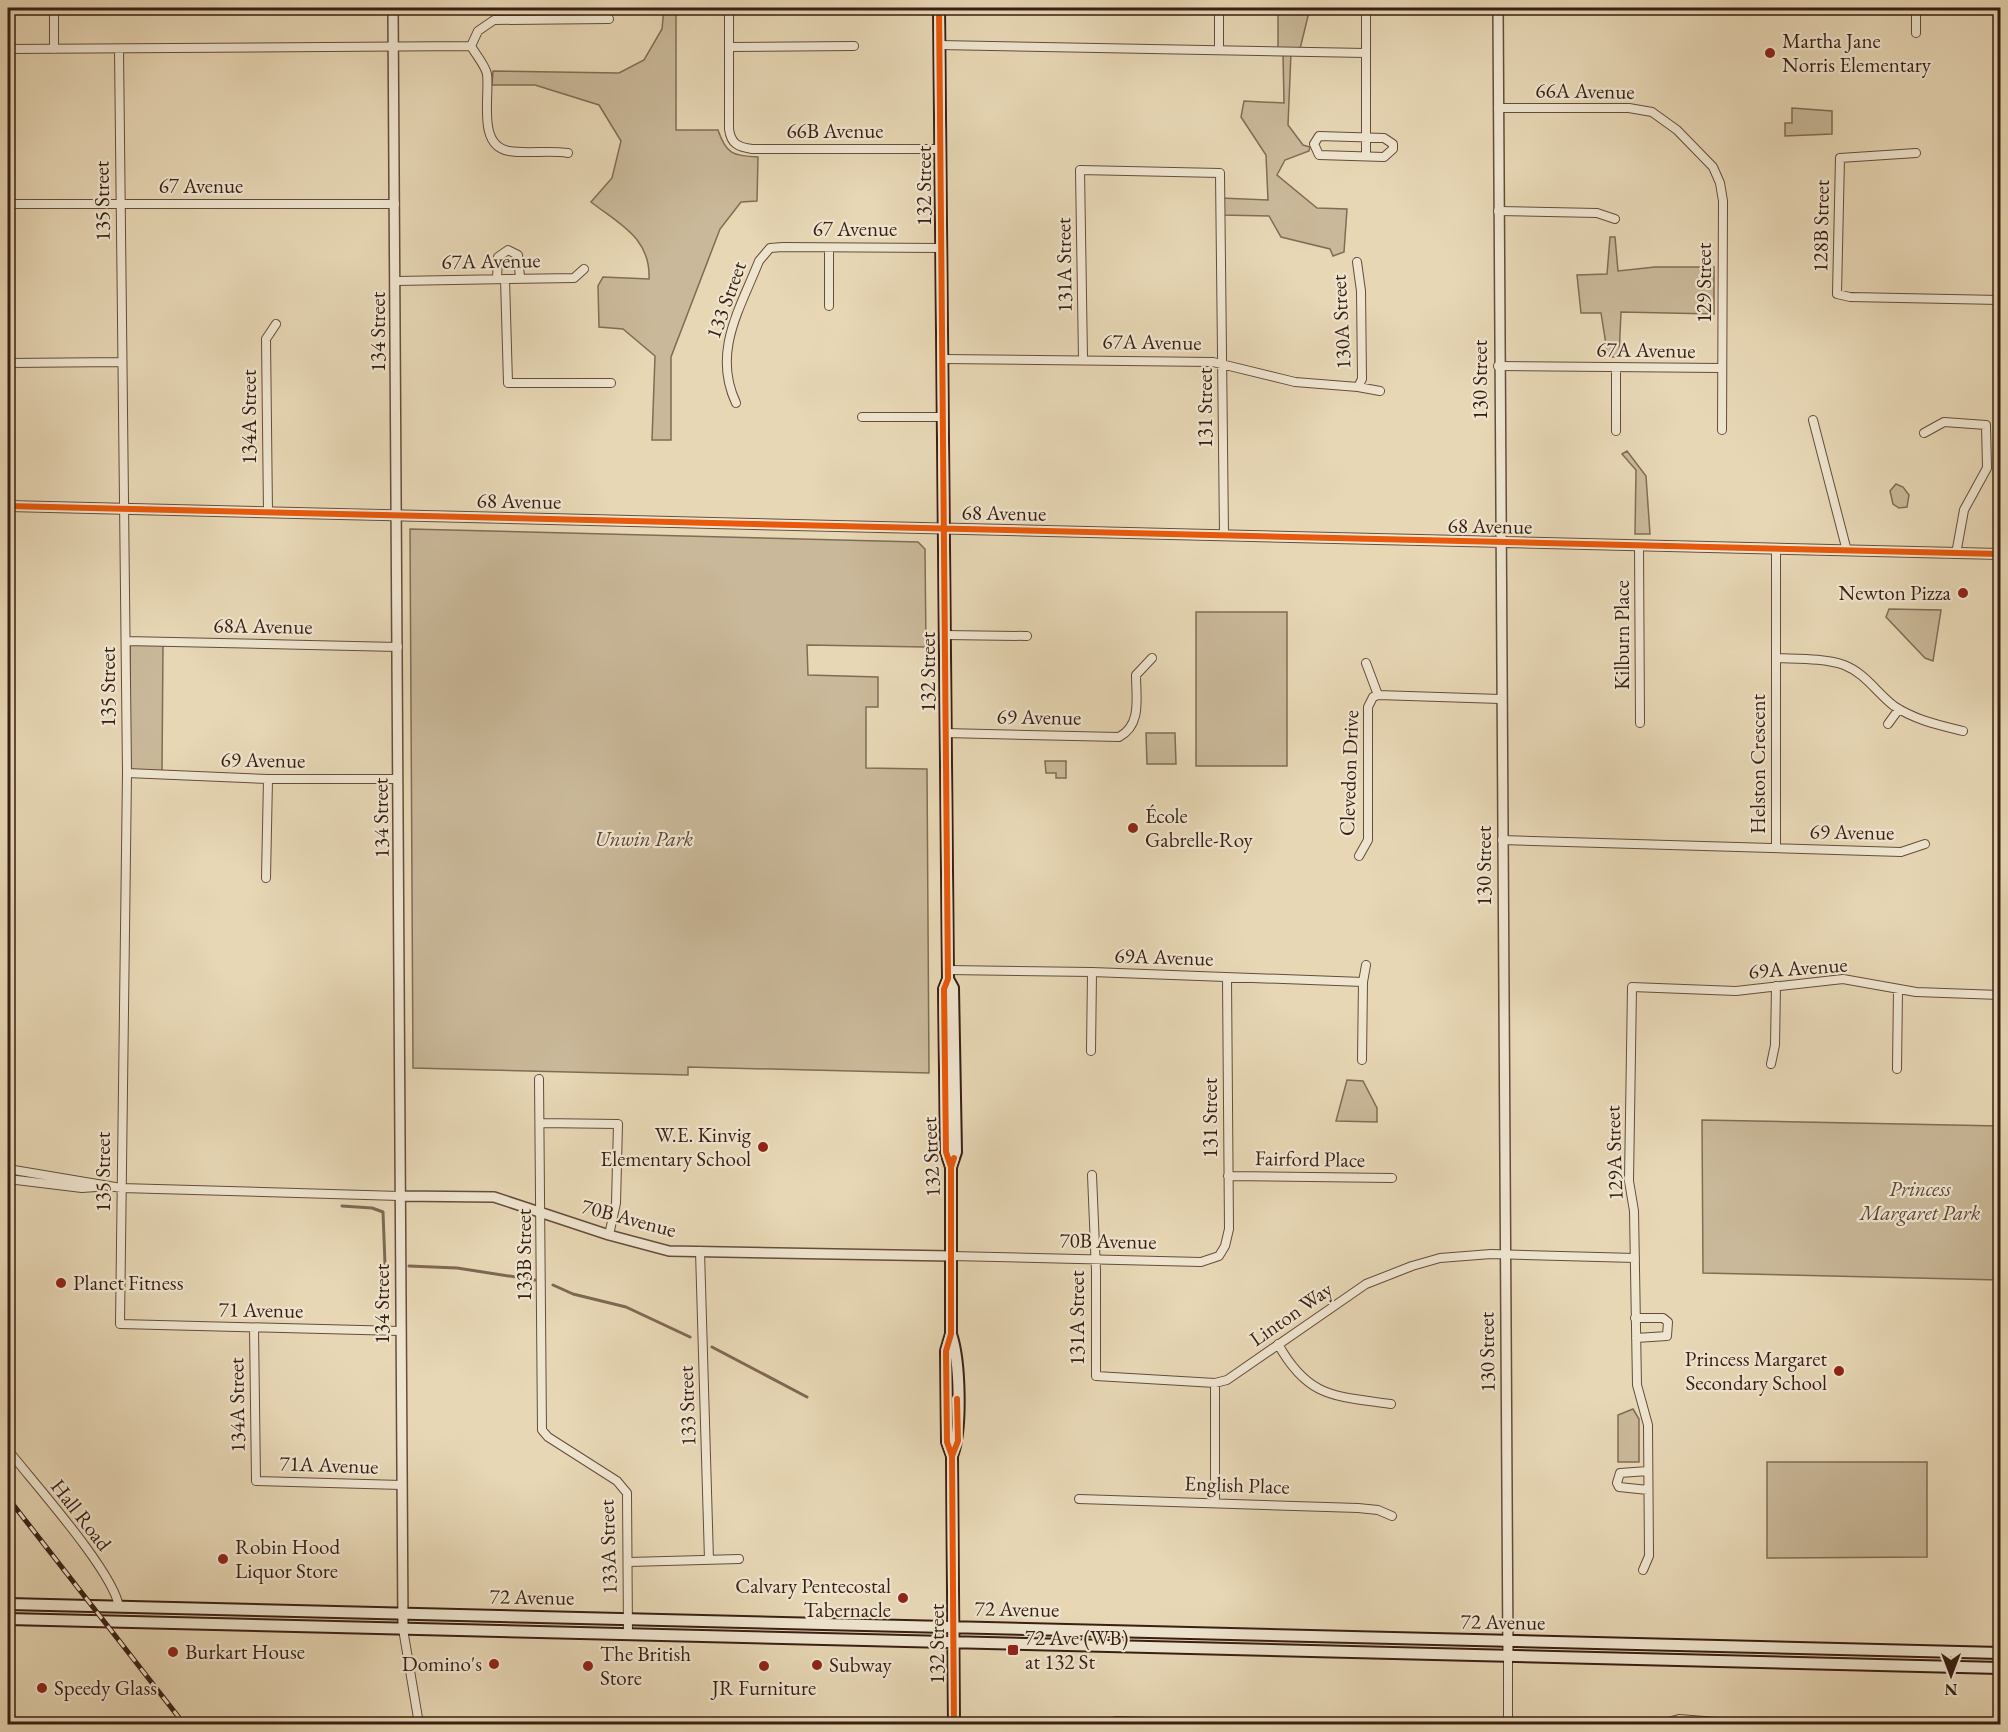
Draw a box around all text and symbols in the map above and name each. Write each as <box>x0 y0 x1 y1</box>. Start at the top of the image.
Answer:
place label: Martha Jane Norris Elementary <box>1782 27 1932 78</box>
marker: Martha Jane Norris Elementary <box>1763 46 1777 60</box>
street label: 66A Avenue <box>1535 76 1635 105</box>
street label: 66B Avenue <box>787 117 883 144</box>
street label: 132 Street <box>910 145 937 226</box>
street label: 135 Street <box>87 160 116 242</box>
street label: 67 Avenue <box>159 172 243 199</box>
street label: 128B Street <box>1806 179 1835 273</box>
street label: 67 Avenue <box>813 215 897 242</box>
street label: 131A Street <box>1049 217 1078 313</box>
street label: 129 Street <box>1690 242 1717 323</box>
street label: 67A Avenue <box>441 246 541 275</box>
street label: 133 Street <box>699 257 752 342</box>
street label: 130A Street <box>1325 273 1356 370</box>
street label: 134 Street <box>364 291 391 372</box>
street label: 67A Avenue <box>1102 327 1202 356</box>
street label: 67A Avenue <box>1596 335 1696 364</box>
street label: 130 Street <box>1466 339 1493 420</box>
street label: 131 Street <box>1191 367 1218 448</box>
street label: 134A Street <box>235 369 262 465</box>
street label: 68 Avenue <box>476 486 562 515</box>
street label: 68 Avenue <box>961 498 1047 527</box>
street label: 68 Avenue <box>1447 511 1533 540</box>
place label: Newton Pizza <box>1839 579 1952 606</box>
street label: Kilburn Place <box>1608 580 1635 690</box>
marker: Newton Pizza <box>1956 586 1970 600</box>
street label: 68A Avenue <box>213 611 313 640</box>
street label: 132 Street <box>914 631 941 712</box>
street label: 135 Street <box>94 646 121 727</box>
street label: Helston Crescent <box>1744 694 1771 834</box>
street label: 69 Avenue <box>996 702 1082 731</box>
street label: Clevedon Drive <box>1333 710 1364 836</box>
street label: 69 Avenue <box>220 745 306 774</box>
street label: 134 Street <box>366 777 395 859</box>
place label: École Gabrelle-Roy <box>1145 802 1254 853</box>
street label: 69 Avenue <box>1809 817 1895 846</box>
marker: École Gabrelle-Roy <box>1126 821 1140 835</box>
park label: Unwin Park <box>595 825 694 852</box>
street label: 130 Street <box>1470 825 1497 906</box>
street label: 69A Avenue <box>1114 941 1214 972</box>
street label: 69A Avenue <box>1748 951 1848 984</box>
street label: 131 Street <box>1196 1077 1223 1158</box>
street label: 129A Street <box>1598 1105 1629 1201</box>
street label: 132 Street <box>915 1116 946 1198</box>
place label: W.E. Kinvig Elementary School <box>600 1121 752 1172</box>
street label: 135 Street <box>89 1131 116 1212</box>
marker: W.E. Kinvig Elementary School <box>756 1140 770 1154</box>
street label: Fairford Place <box>1255 1144 1365 1173</box>
park label: Princess Margaret Park <box>1858 1175 1981 1226</box>
street label: 70B Avenue <box>579 1192 679 1243</box>
street label: 133B Street <box>510 1208 537 1301</box>
street label: 70B Avenue <box>1059 1226 1157 1255</box>
street label: 134 Street <box>368 1263 395 1344</box>
place label: Planet Fitness <box>73 1269 184 1296</box>
street label: 131A Street <box>1063 1270 1090 1366</box>
street label: Linton Way <box>1244 1275 1338 1352</box>
marker: Planet Fitness <box>54 1276 68 1290</box>
street label: 71 Avenue <box>218 1295 304 1324</box>
street label: 130 Street <box>1472 1311 1501 1393</box>
place label: Princess Margaret Secondary School <box>1685 1345 1827 1396</box>
street label: 134A Street <box>222 1357 251 1453</box>
marker: Princess Margaret Secondary School <box>1832 1364 1846 1378</box>
street label: 133 Street <box>672 1365 701 1447</box>
street label: 71A Avenue <box>279 1449 379 1480</box>
street label: English Place <box>1184 1469 1290 1500</box>
street label: Hall Road <box>45 1473 118 1556</box>
street label: 133A Street <box>592 1499 623 1595</box>
place label: Robin Hood Liquor Store <box>235 1533 340 1584</box>
marker: Robin Hood Liquor Store <box>216 1552 230 1566</box>
place label: Calvary Pentecostal Tabernacle <box>735 1572 891 1623</box>
street label: 72 Avenue <box>489 1582 575 1611</box>
marker: Calvary Pentecostal Tabernacle <box>896 1591 910 1605</box>
street label: 72 Avenue <box>974 1594 1060 1623</box>
street label: 132 Street <box>923 1603 950 1684</box>
street label: 72 Avenue <box>1460 1607 1546 1636</box>
place label: 72 Ave (WB) at 132 St <box>1025 1624 1128 1675</box>
place label: Burkart House <box>185 1638 305 1665</box>
place label: The British Store <box>600 1640 691 1691</box>
marker: 72 Ave (WB) at 132 St <box>1006 1643 1020 1657</box>
marker: Burkart House <box>166 1645 180 1659</box>
north arrow <box>1921 1645 1981 1705</box>
place label: Domino's <box>402 1650 482 1677</box>
place label: Subway <box>829 1651 893 1678</box>
marker: Domino's <box>487 1657 501 1671</box>
marker: Subway <box>810 1658 824 1672</box>
marker: The British Store <box>581 1659 595 1673</box>
marker: JR Furniture <box>757 1659 771 1673</box>
place label: Speedy Glass <box>54 1674 157 1701</box>
place label: JR Furniture <box>710 1674 816 1701</box>
text: N <box>1944 1679 1957 1700</box>
marker: Speedy Glass <box>35 1681 49 1695</box>

